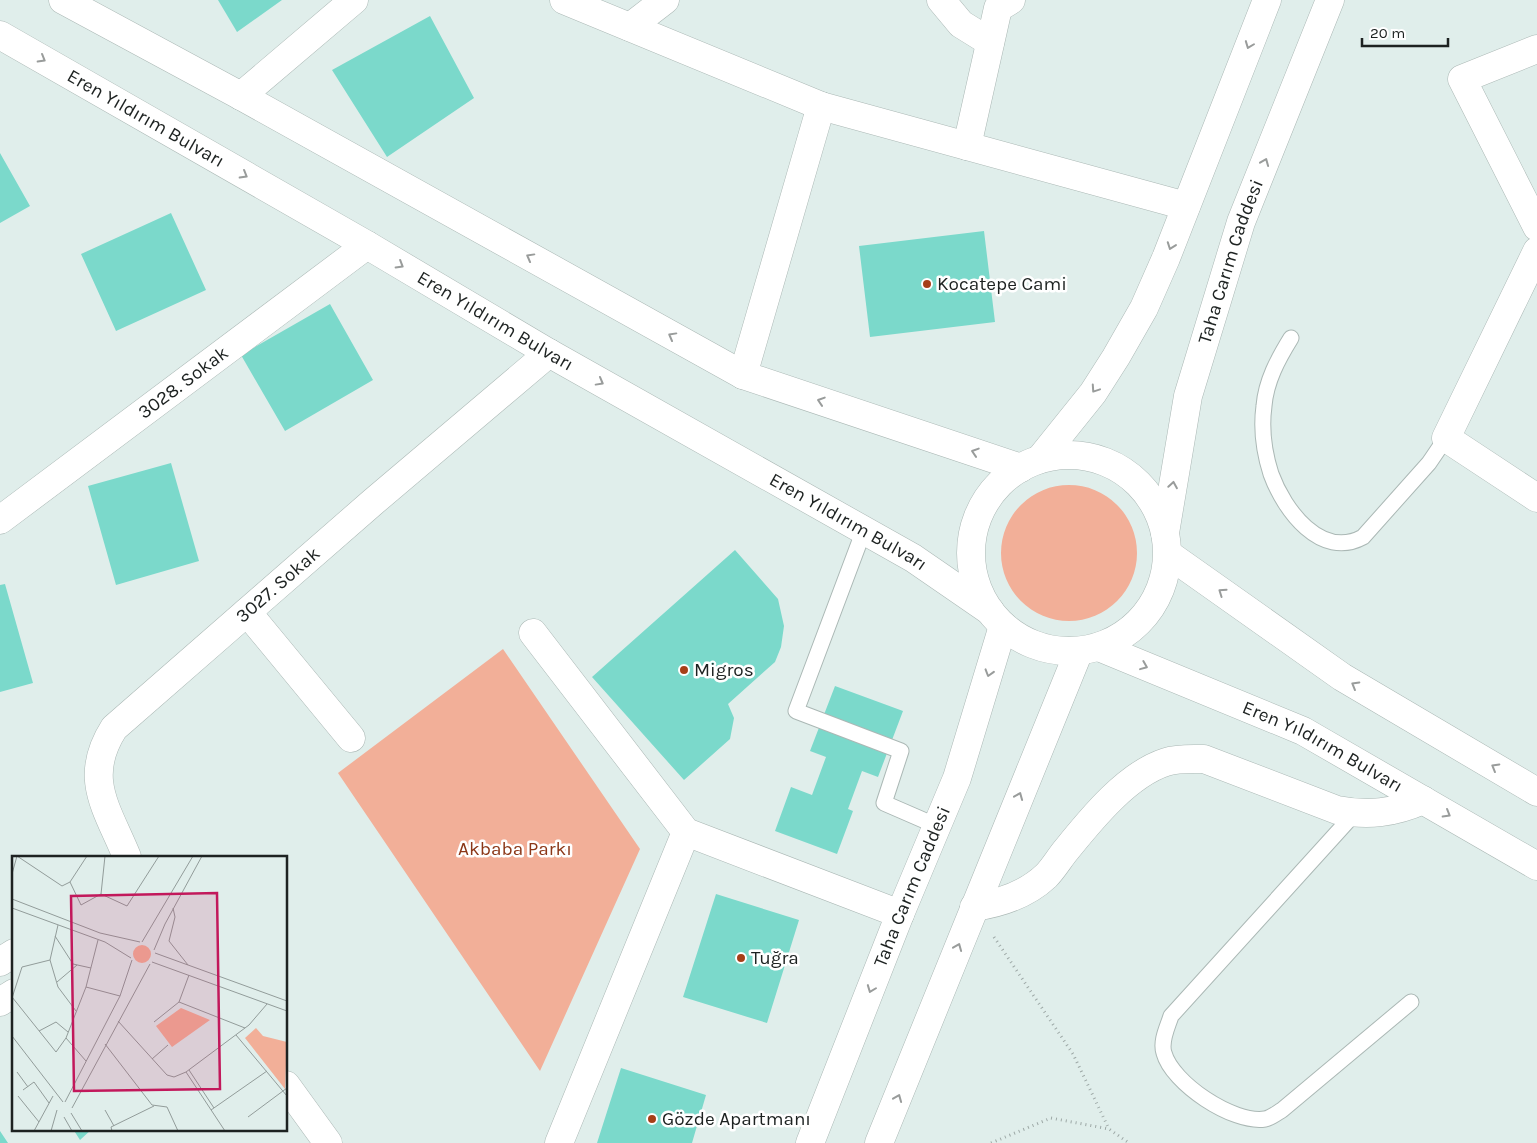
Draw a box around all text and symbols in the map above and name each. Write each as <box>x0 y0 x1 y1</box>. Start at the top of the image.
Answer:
scale bar <box>1362 15 1448 47</box>
text: 20 m <box>1370 24 1405 42</box>
one-way arrow <box>1245 41 1255 49</box>
one-way arrow <box>37 53 46 63</box>
street label: Eren Yıldırım Bulvarı <box>63 65 228 172</box>
one-way arrow <box>1259 158 1269 166</box>
one-way arrow <box>239 168 248 178</box>
street label: Taha Carım Caddesi <box>1194 176 1268 346</box>
one-way arrow <box>1167 241 1177 250</box>
one-way arrow <box>527 253 536 263</box>
one-way arrow <box>394 258 403 268</box>
street label: Eren Yıldırım Bulvarı <box>413 266 577 376</box>
place label: Kocatepe Cami <box>937 273 1067 295</box>
marker: Kocatepe Cami <box>921 278 933 290</box>
one-way arrow <box>669 332 678 342</box>
street label: 3028. Sokak <box>134 342 233 424</box>
one-way arrow <box>595 376 604 386</box>
one-way arrow <box>1092 383 1101 393</box>
one-way arrow <box>817 397 825 407</box>
one-way arrow <box>971 448 979 458</box>
street label: Eren Yıldırım Bulvarı <box>765 468 931 575</box>
one-way arrow <box>1168 481 1178 490</box>
street label: 3027. Sokak <box>231 542 325 627</box>
one-way arrow <box>1218 589 1227 598</box>
place label: Migros <box>694 659 754 681</box>
one-way arrow <box>1139 659 1148 670</box>
marker: Migros <box>678 664 690 676</box>
one-way arrow <box>985 668 995 677</box>
one-way arrow <box>1351 681 1360 691</box>
street label: Eren Yıldırım Bulvarı <box>1239 696 1407 797</box>
one-way arrow <box>1491 764 1500 774</box>
one-way arrow <box>1013 792 1023 801</box>
street label: Taha Carım Caddesi <box>869 803 955 970</box>
one-way arrow <box>1441 808 1450 818</box>
park label: Akbaba Parkı <box>458 838 572 860</box>
inset map <box>12 856 288 1130</box>
one-way arrow <box>952 943 963 952</box>
place label: Tuğra <box>751 947 799 969</box>
marker: Tuğra <box>735 952 747 964</box>
one-way arrow <box>867 984 877 993</box>
one-way arrow <box>891 1094 902 1103</box>
place label: Gözde Apartmanı <box>662 1108 811 1130</box>
marker: Gözde Apartmanı <box>646 1113 658 1125</box>

